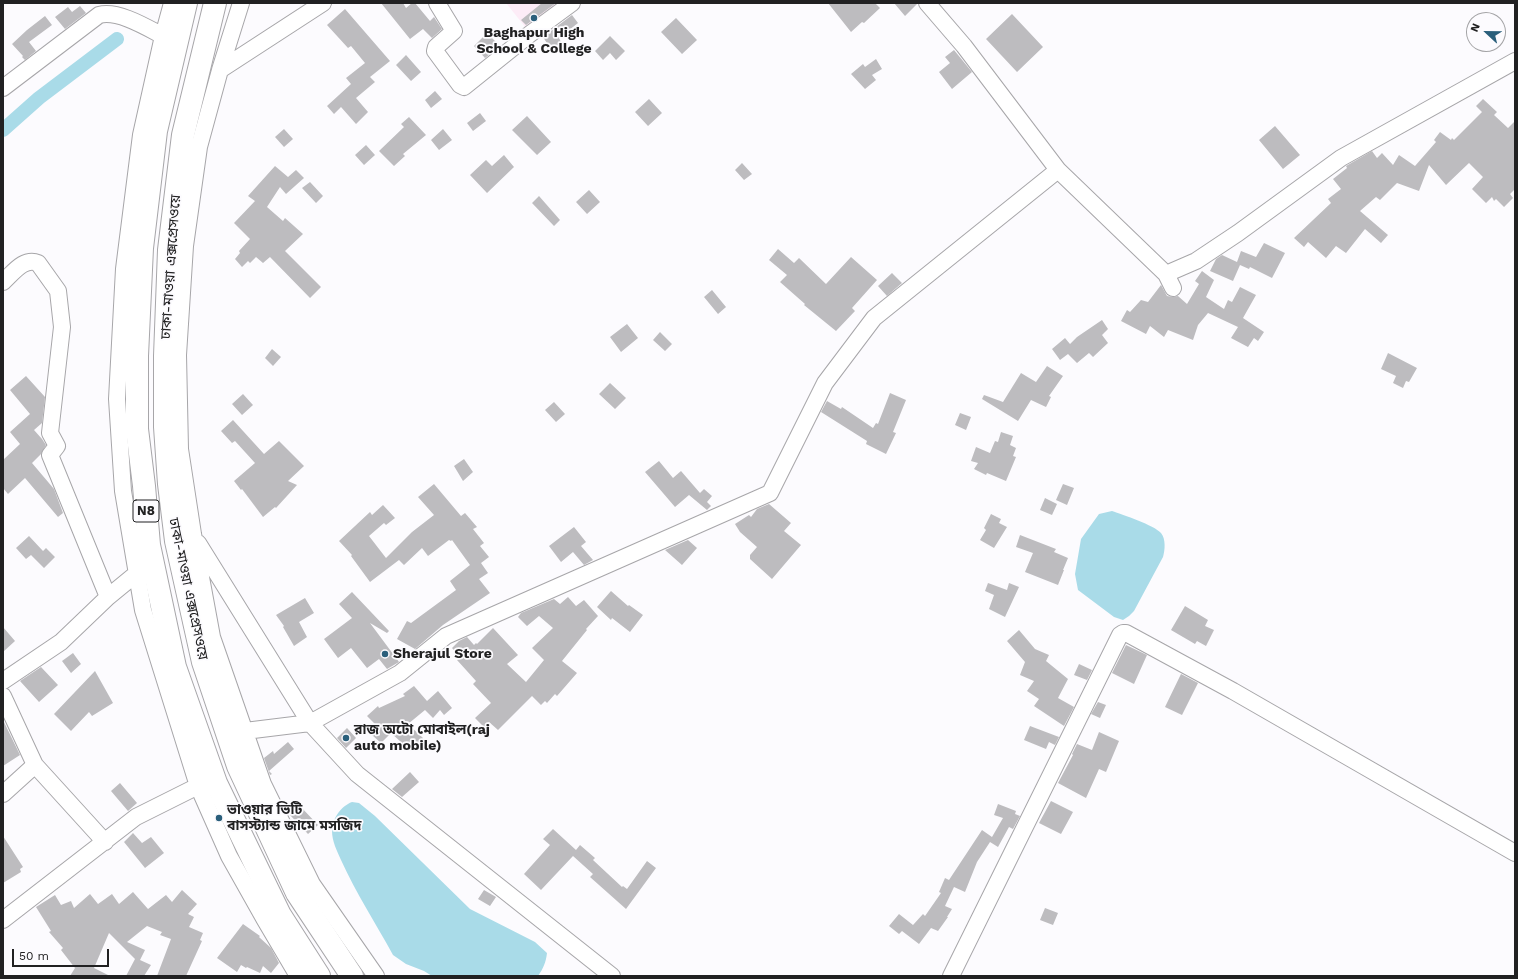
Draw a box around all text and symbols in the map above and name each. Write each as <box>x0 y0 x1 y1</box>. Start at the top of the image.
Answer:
north arrow <box>1466 12 1506 52</box>
marker: Baghapur High School & College <box>529 13 539 23</box>
text: N <box>1468 21 1483 34</box>
place label: Baghapur High School & College <box>476 25 592 58</box>
street label: ঢাকা-মাওয়া এক্সপ্রেসওয়ে <box>158 194 184 340</box>
road number: N8 <box>133 500 159 522</box>
street label: ঢাকা-মাওয়া এক্সপ্রেসওয়ে <box>165 516 211 662</box>
place label: Sherajul Store <box>393 646 492 662</box>
marker: Sherajul Store <box>380 649 390 659</box>
place label: রাজ অটো মোবাইল(raj auto mobile) <box>354 722 490 754</box>
marker: রাজ অটো মোবাইল(raj auto mobile) <box>341 733 351 743</box>
place label: ভাওয়ার ভিটি বাসস্ট্যান্ড জামে মসজিদ <box>227 802 361 834</box>
marker: ভাওয়ার ভিটি বাসস্ট্যান্ড জামে মসজিদ <box>214 813 224 823</box>
scale bar <box>14 941 111 967</box>
text: 50 m <box>19 949 49 963</box>

